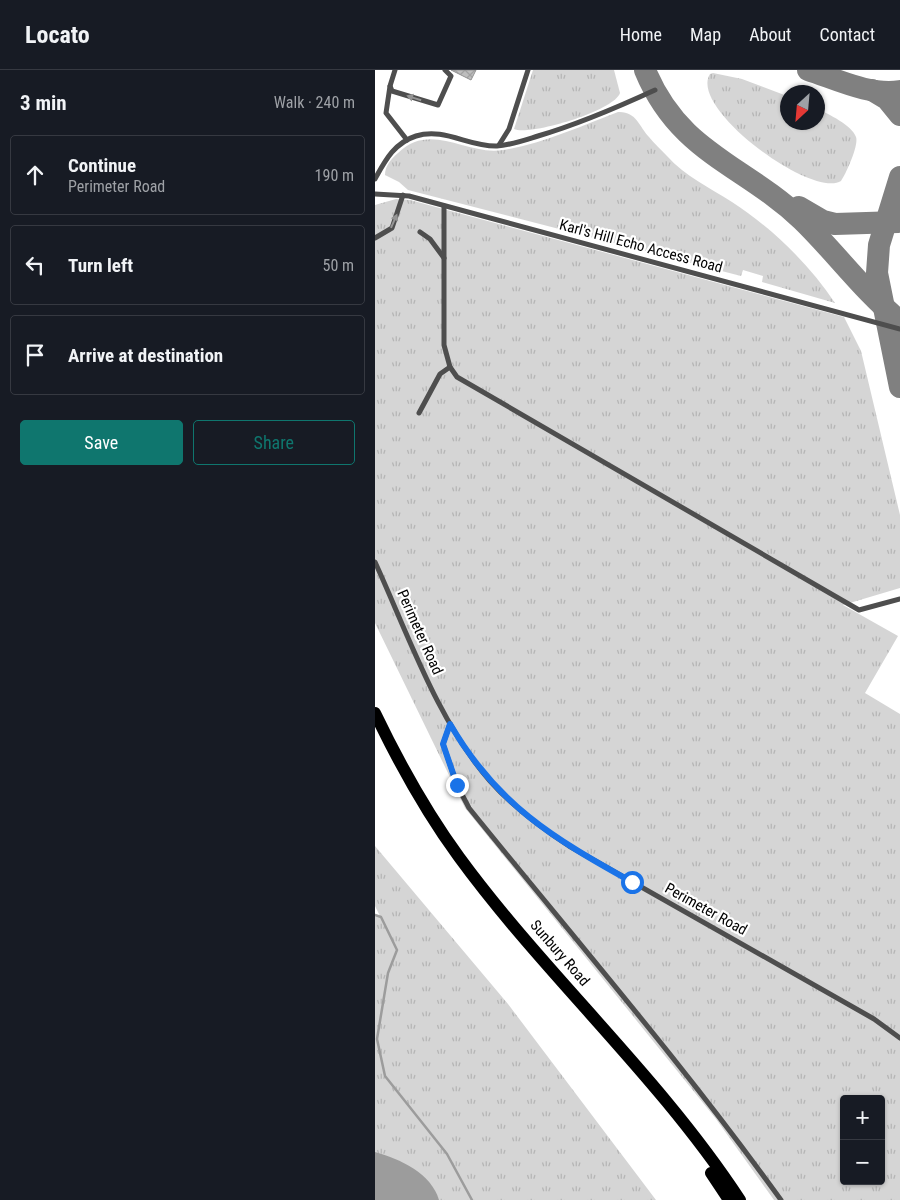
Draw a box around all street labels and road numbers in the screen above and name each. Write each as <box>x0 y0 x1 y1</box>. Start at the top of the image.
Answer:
street label: Karl's Hill Echo Access Road <box>558 216 724 276</box>
street label: Perimeter Road <box>393 587 447 677</box>
street label: Perimeter Road <box>662 879 750 939</box>
street label: Sunbury Road <box>526 916 594 990</box>

